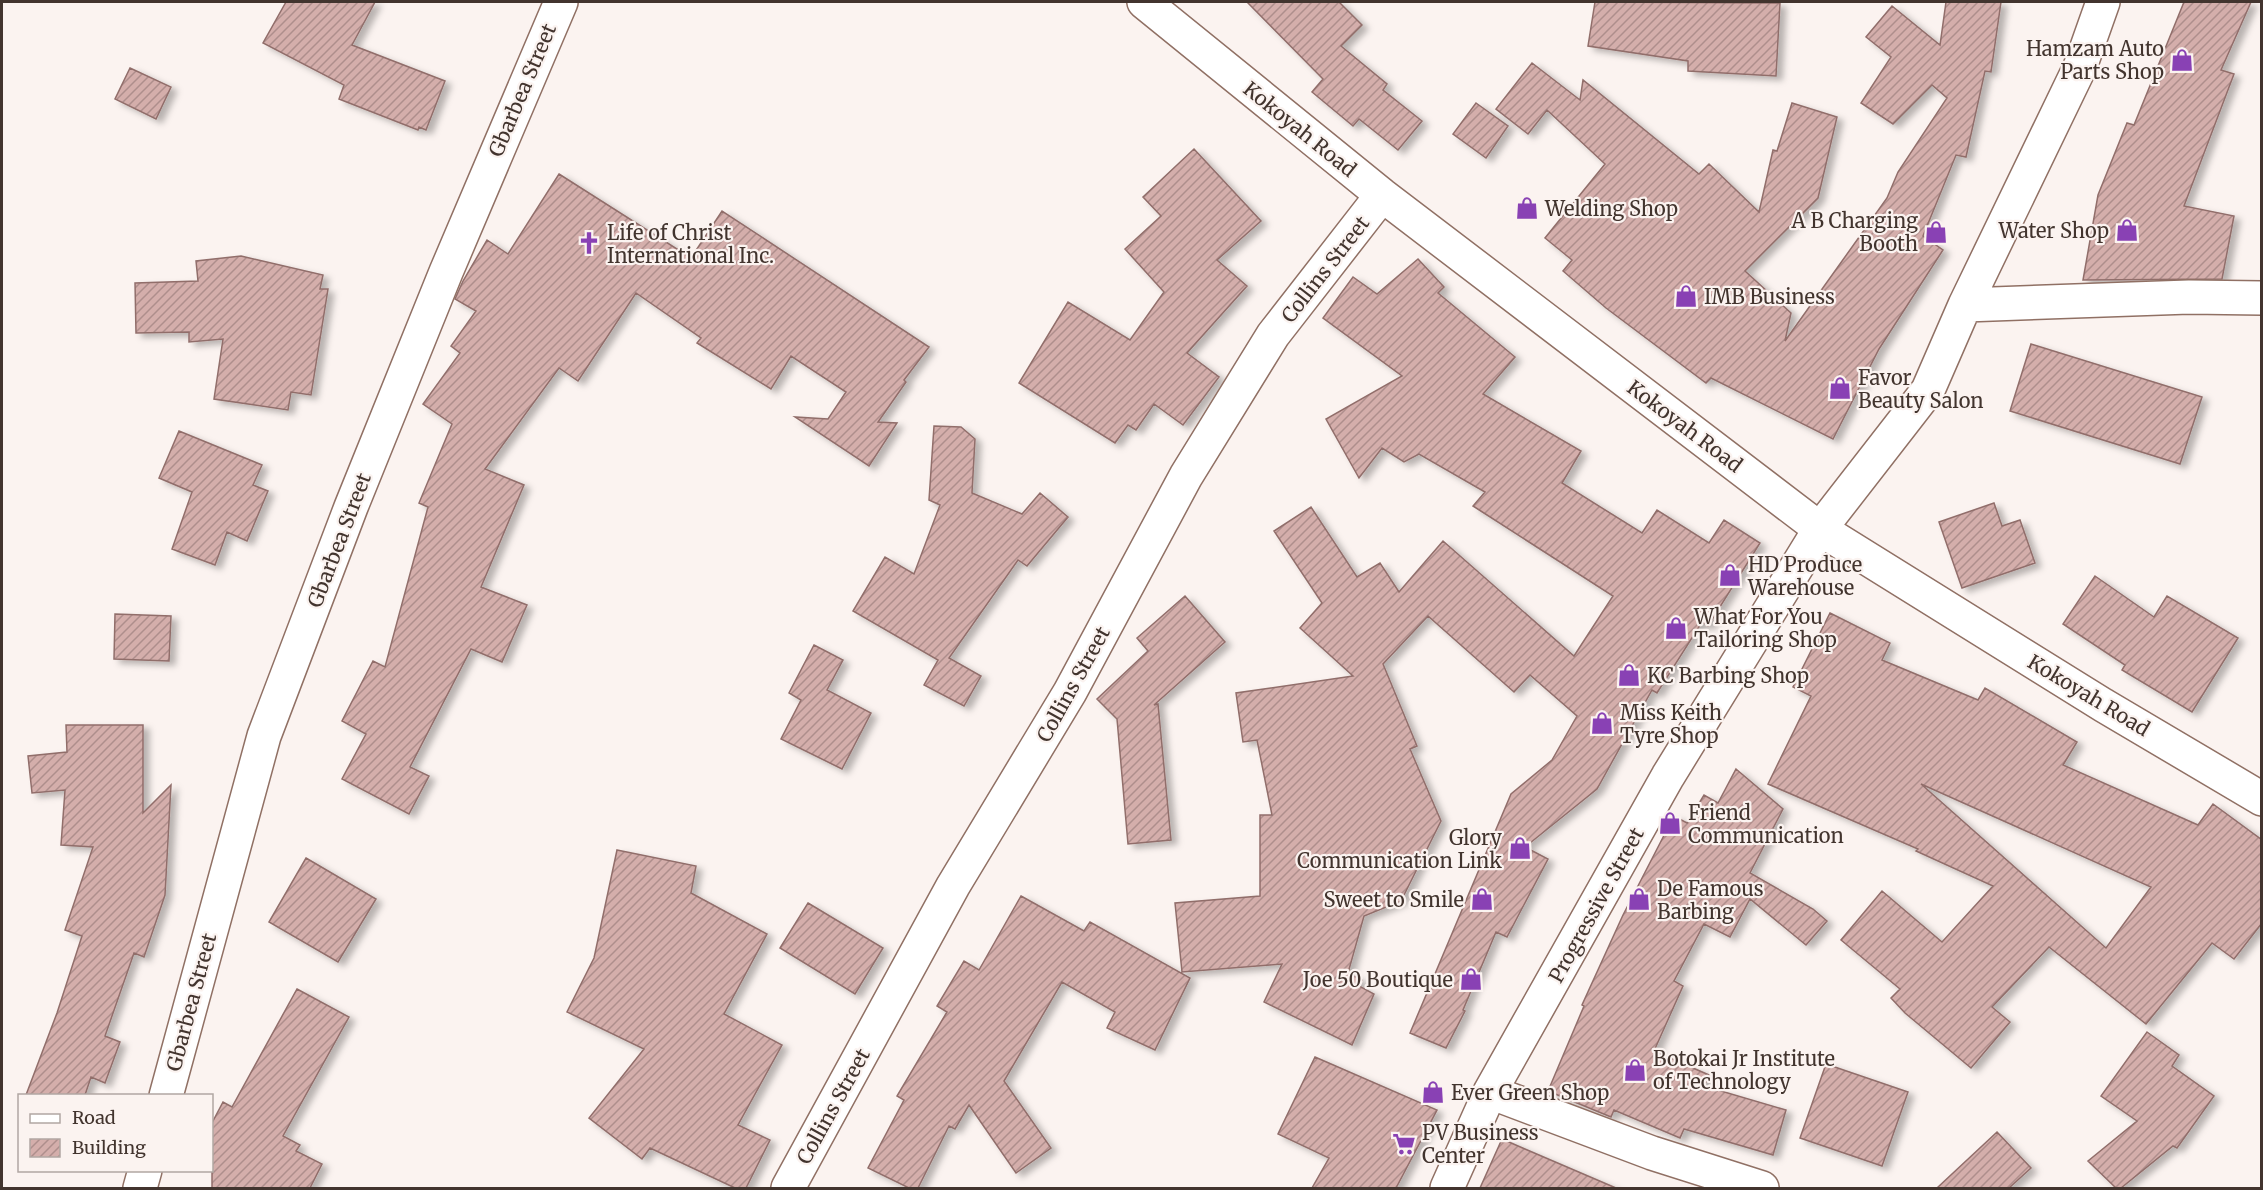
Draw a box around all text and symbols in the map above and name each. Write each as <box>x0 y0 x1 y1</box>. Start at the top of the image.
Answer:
street label: Gbarbea Street <box>483 20 561 160</box>
place label: Hamzam Auto Parts Shop <box>2026 36 2164 84</box>
shop icon: Hamzam Auto Parts Shop <box>2169 47 2195 73</box>
street label: Kokoyah Road <box>1239 76 1361 182</box>
shop icon: Welding Shop <box>1514 195 1540 221</box>
place label: Welding Shop <box>1544 196 1678 221</box>
place label: A B Charging Booth <box>1791 208 1918 256</box>
street label: Collins Street <box>1276 211 1374 327</box>
shop icon: Water Shop <box>2114 217 2140 243</box>
place label: Water Shop <box>1998 218 2109 243</box>
shop icon: A B Charging Booth <box>1923 219 1949 245</box>
place label: Life of Christ International Inc. <box>607 220 774 268</box>
church icon: Life of Christ International Inc. <box>576 230 602 256</box>
shop icon: IMB Business <box>1673 283 1699 309</box>
place label: IMB Business <box>1704 284 1835 309</box>
place label: Favor Beauty Salon <box>1858 365 1984 413</box>
street label: Kokoyah Road <box>1622 375 1748 477</box>
shop icon: Favor Beauty Salon <box>1827 375 1853 401</box>
street label: Gbarbea Street <box>302 469 376 611</box>
place label: HD Produce Warehouse <box>1747 552 1862 600</box>
shop icon: HD Produce Warehouse <box>1717 562 1743 588</box>
place label: What For You Tailoring Shop <box>1693 604 1837 652</box>
shop icon: What For You Tailoring Shop <box>1663 615 1689 641</box>
street label: Collins Street <box>1031 622 1115 746</box>
street label: Kokoyah Road <box>2024 649 2154 741</box>
shop icon: KC Barbing Shop <box>1616 662 1642 688</box>
place label: KC Barbing Shop <box>1647 663 1809 688</box>
place label: Miss Keith Tyre Shop <box>1620 700 1722 748</box>
shop icon: Miss Keith Tyre Shop <box>1589 710 1615 736</box>
place label: Friend Communication <box>1688 800 1844 848</box>
shop icon: Friend Communication <box>1657 810 1683 836</box>
street label: Progressive Street <box>1543 823 1649 987</box>
place label: Glory Communication Link <box>1297 825 1502 873</box>
shop icon: Glory Communication Link <box>1507 835 1533 861</box>
place label: De Famous Barbing <box>1657 876 1764 924</box>
shop icon: Sweet to Smile <box>1469 886 1495 912</box>
shop icon: De Famous Barbing <box>1626 886 1652 912</box>
place label: Sweet to Smile <box>1324 887 1464 912</box>
street label: Gbarbea Street <box>161 930 221 1074</box>
shop icon: Joe 50 Boutique <box>1458 966 1484 992</box>
place label: Joe 50 Boutique <box>1302 967 1453 992</box>
street label: Collins Street <box>791 1044 875 1168</box>
place label: Botokai Jr Institute of Technology <box>1653 1046 1835 1094</box>
shop icon: Botokai Jr Institute of Technology <box>1622 1057 1648 1083</box>
shop icon: Ever Green Shop <box>1420 1079 1446 1105</box>
place label: Ever Green Shop <box>1451 1080 1609 1105</box>
legend <box>18 1094 213 1172</box>
text: Road <box>72 1106 116 1129</box>
place label: PV Business Center <box>1422 1120 1539 1168</box>
supermarket icon: PV Business Center <box>1391 1131 1417 1157</box>
text: Building <box>72 1136 146 1159</box>

